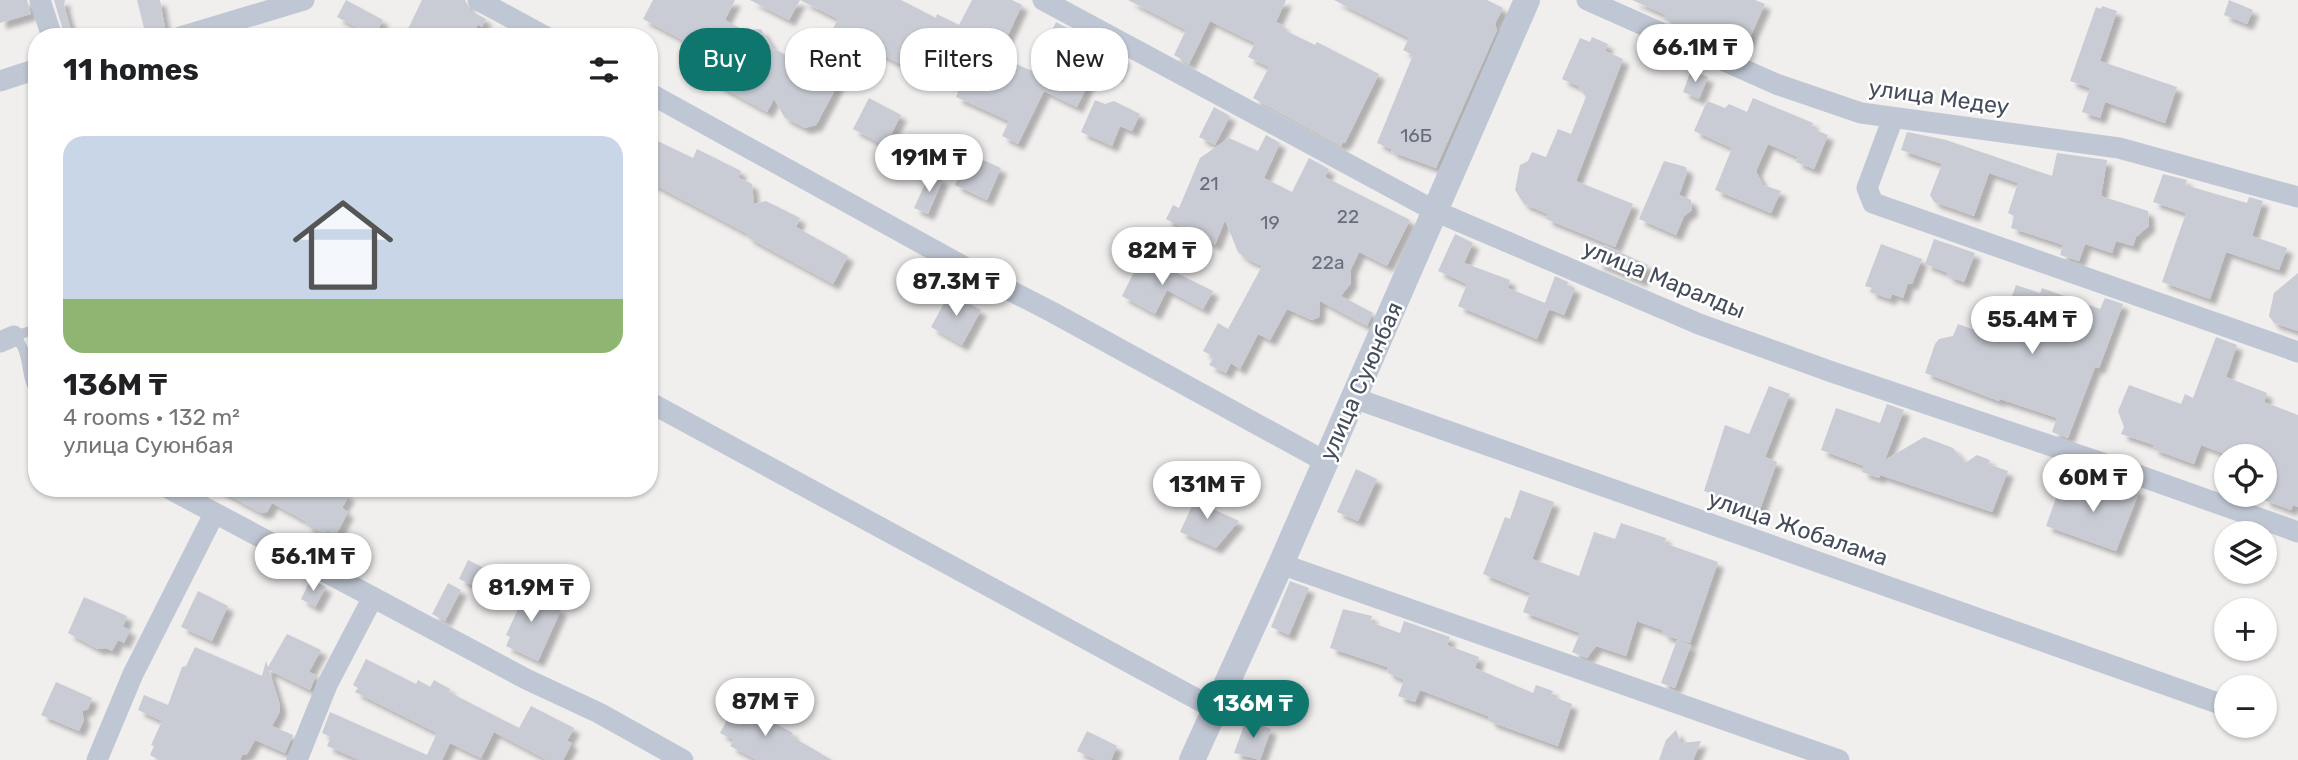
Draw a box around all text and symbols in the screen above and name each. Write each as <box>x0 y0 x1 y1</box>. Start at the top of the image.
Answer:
pin: 66.1M ₸ <box>1630 24 1760 84</box>
chip: Buy <box>679 28 771 91</box>
chip: Rent <box>785 28 886 91</box>
chip: Filters <box>900 28 1017 91</box>
chip: New <box>1031 28 1128 91</box>
text: 66.1M ₸ <box>1653 33 1737 61</box>
icon: filters <box>585 51 623 89</box>
text: 11 homes <box>63 52 199 88</box>
street label: улица Медеу <box>1867 73 2011 121</box>
house number: 16Б <box>1400 124 1432 147</box>
pin: 191M ₸ <box>872 134 986 194</box>
text: 191M ₸ <box>891 143 967 171</box>
house number: 21 <box>1199 172 1219 195</box>
icon: home <box>280 182 406 308</box>
house number: 22 <box>1337 205 1359 228</box>
house number: 19 <box>1260 211 1280 234</box>
pin: 82M ₸ <box>1113 228 1211 287</box>
street label: улица Маралды <box>1579 234 1749 324</box>
text: 82M ₸ <box>1128 236 1196 264</box>
house number: 22а <box>1312 251 1344 274</box>
pin: 87.3M ₸ <box>891 258 1021 318</box>
text: 87.3M ₸ <box>912 267 1000 295</box>
pin: 55.4M ₸ <box>1967 296 2097 356</box>
street label: улица Суюнбая <box>1314 297 1408 465</box>
text: 55.4M ₸ <box>1987 305 2077 333</box>
text: 136M ₸ <box>63 367 167 403</box>
text: 4 rooms · 132 m² <box>63 403 240 431</box>
text: улица Суюнбая <box>63 431 234 459</box>
map controls <box>2214 444 2277 738</box>
button: locate <box>2214 444 2277 507</box>
pin: 60M ₸ <box>2044 454 2142 514</box>
pin: 131M ₸ <box>1150 462 1264 521</box>
text: 60M ₸ <box>2058 463 2128 491</box>
text: 131M ₸ <box>1169 470 1245 498</box>
street label: улица Жобалама <box>1704 484 1892 572</box>
button: layers <box>2214 521 2277 584</box>
pin: 56.1M ₸ <box>248 534 378 593</box>
text: 56.1M ₸ <box>271 542 355 570</box>
pin: 81.9M ₸ <box>466 564 596 624</box>
text: 81.9M ₸ <box>488 573 574 601</box>
button: + <box>2214 598 2277 661</box>
button: − <box>2214 675 2277 738</box>
pin: 87M ₸ <box>716 678 814 738</box>
pin: 136M ₸ <box>1196 680 1310 740</box>
text: 87M ₸ <box>731 687 799 715</box>
text: 136M ₸ <box>1213 689 1293 717</box>

